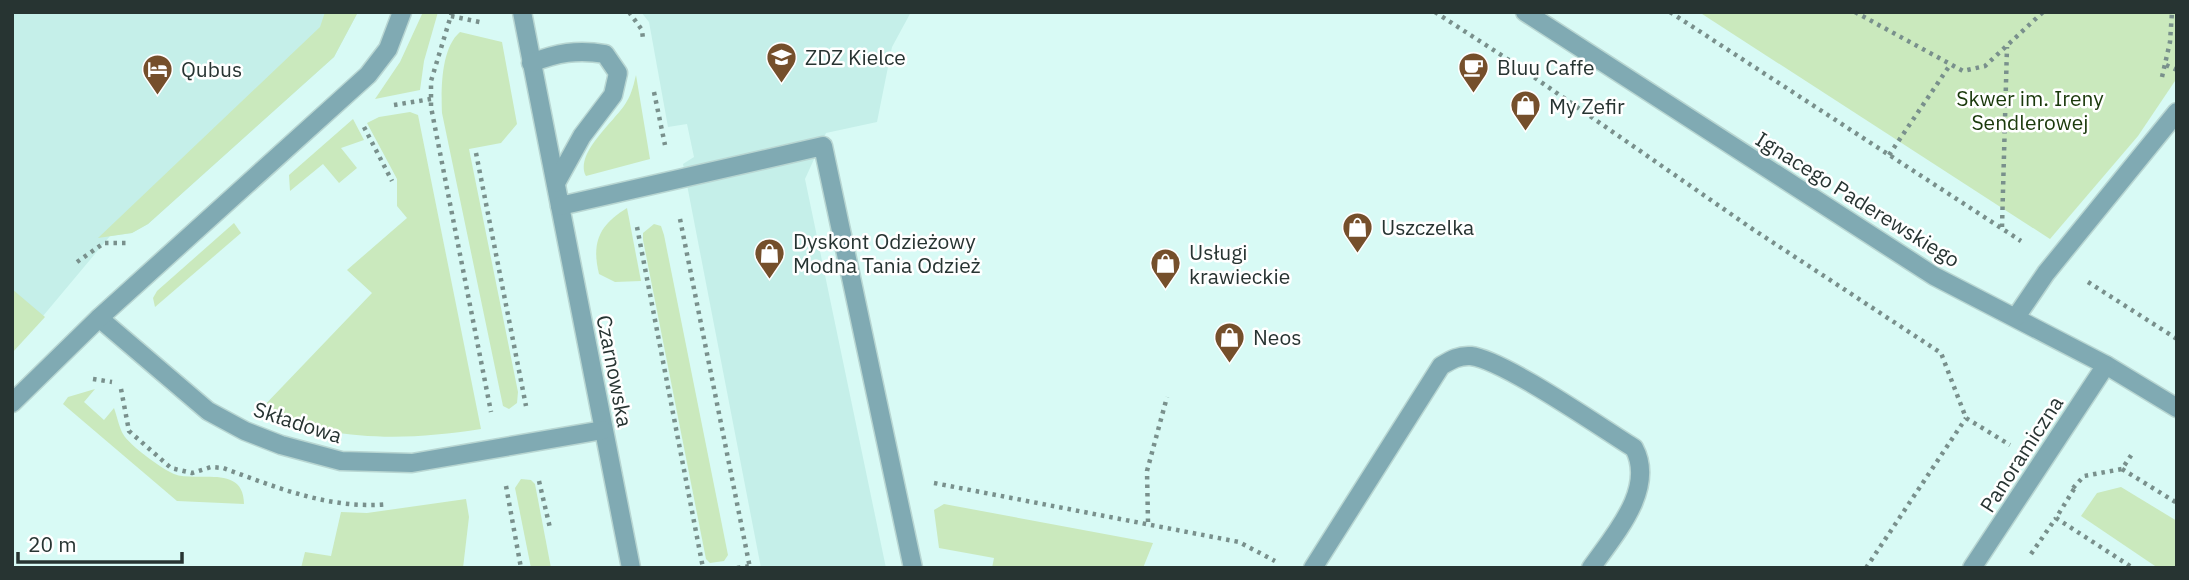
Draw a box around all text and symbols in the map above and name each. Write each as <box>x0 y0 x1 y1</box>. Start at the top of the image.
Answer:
school or university icon: ZDZ Kielce <box>765 40 799 84</box>
place label: ZDZ Kielce <box>805 43 906 71</box>
cafe icon: Bluu Caffe <box>1457 50 1491 94</box>
hotel icon: Qubus <box>141 52 175 96</box>
place label: Bluu Caffe <box>1497 53 1595 81</box>
place label: Qubus <box>181 55 242 83</box>
park label: Skwer im. Ireny Sendlerowej <box>1956 84 2104 136</box>
shop icon: My Zefir <box>1509 89 1543 133</box>
place label: My Zefir <box>1549 92 1625 120</box>
street label: Ignacego Paderewskiego <box>1751 125 1965 273</box>
shop icon: Uszczelka <box>1341 210 1375 254</box>
place label: Uszczelka <box>1381 213 1474 241</box>
place label: Dyskont Odzieżowy Modna Tania Odzież <box>793 227 981 279</box>
shop icon: Dyskont Odzieżowy Modna Tania Odzież <box>753 236 787 280</box>
place label: Usługi krawieckie <box>1189 238 1290 290</box>
shop icon: Usługi krawieckie <box>1149 247 1183 291</box>
street label: Czarnowska <box>590 312 640 430</box>
shop icon: Neos <box>1213 320 1247 364</box>
place label: Neos <box>1253 323 1301 351</box>
street label: Panoramiczna <box>1973 390 2069 518</box>
street label: Składowa <box>250 395 346 449</box>
scale bar <box>18 520 182 564</box>
text: 20 m <box>28 530 77 558</box>

